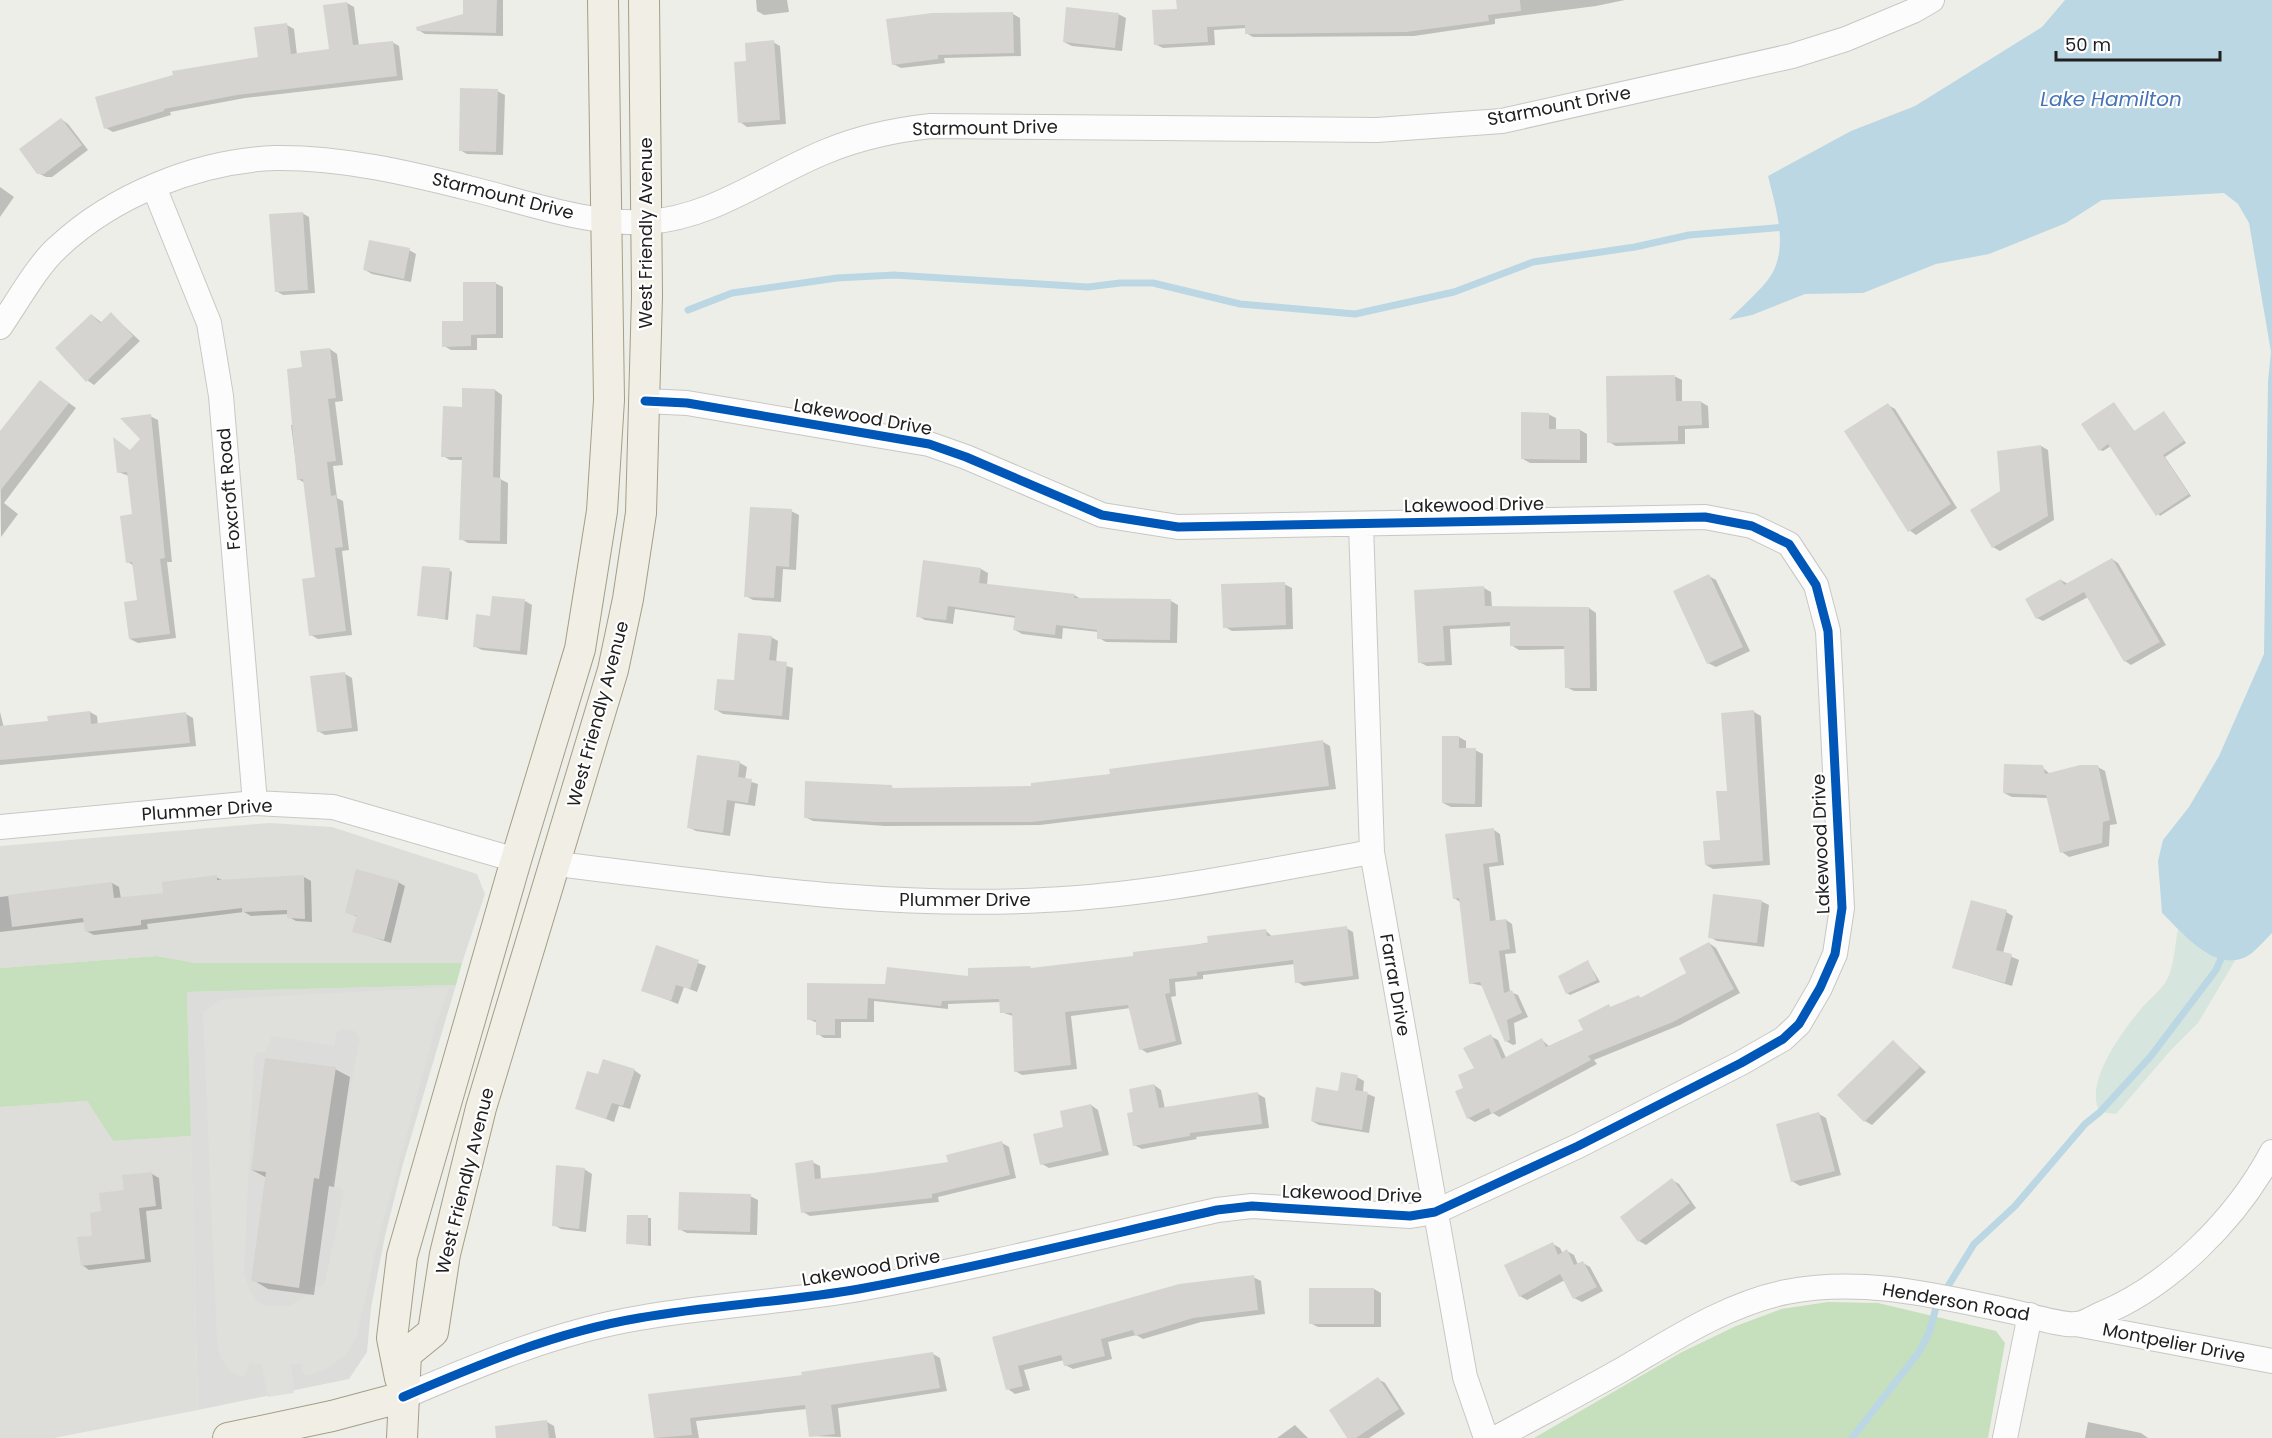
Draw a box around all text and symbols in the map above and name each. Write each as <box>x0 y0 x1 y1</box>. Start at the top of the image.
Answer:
scale bar <box>2056 24 2220 62</box>
text: 50 m <box>2065 32 2111 57</box>
street label: Starmount Drive <box>1485 79 1633 132</box>
water label: Lake Hamilton <box>2040 85 2182 113</box>
street label: Starmount Drive <box>912 114 1058 141</box>
street label: West Friendly Avenue <box>633 137 658 329</box>
street label: Starmount Drive <box>429 166 577 225</box>
street label: Lakewood Drive <box>792 392 934 441</box>
street label: Foxcroft Road <box>211 427 246 551</box>
street label: Lakewood Drive <box>1404 491 1544 518</box>
street label: West Friendly Avenue <box>561 618 634 810</box>
street label: Lakewood Drive <box>1806 773 1835 915</box>
street label: Plummer Drive <box>141 792 273 827</box>
street label: Plummer Drive <box>899 887 1031 912</box>
street label: Farrar Drive <box>1374 932 1417 1038</box>
street label: West Friendly Avenue <box>429 1085 500 1277</box>
street label: Lakewood Drive <box>1281 1179 1423 1208</box>
street label: Lakewood Drive <box>800 1243 942 1292</box>
street label: Henderson Road <box>1880 1276 2032 1327</box>
street label: Montpelier Drive <box>2100 1316 2248 1369</box>

